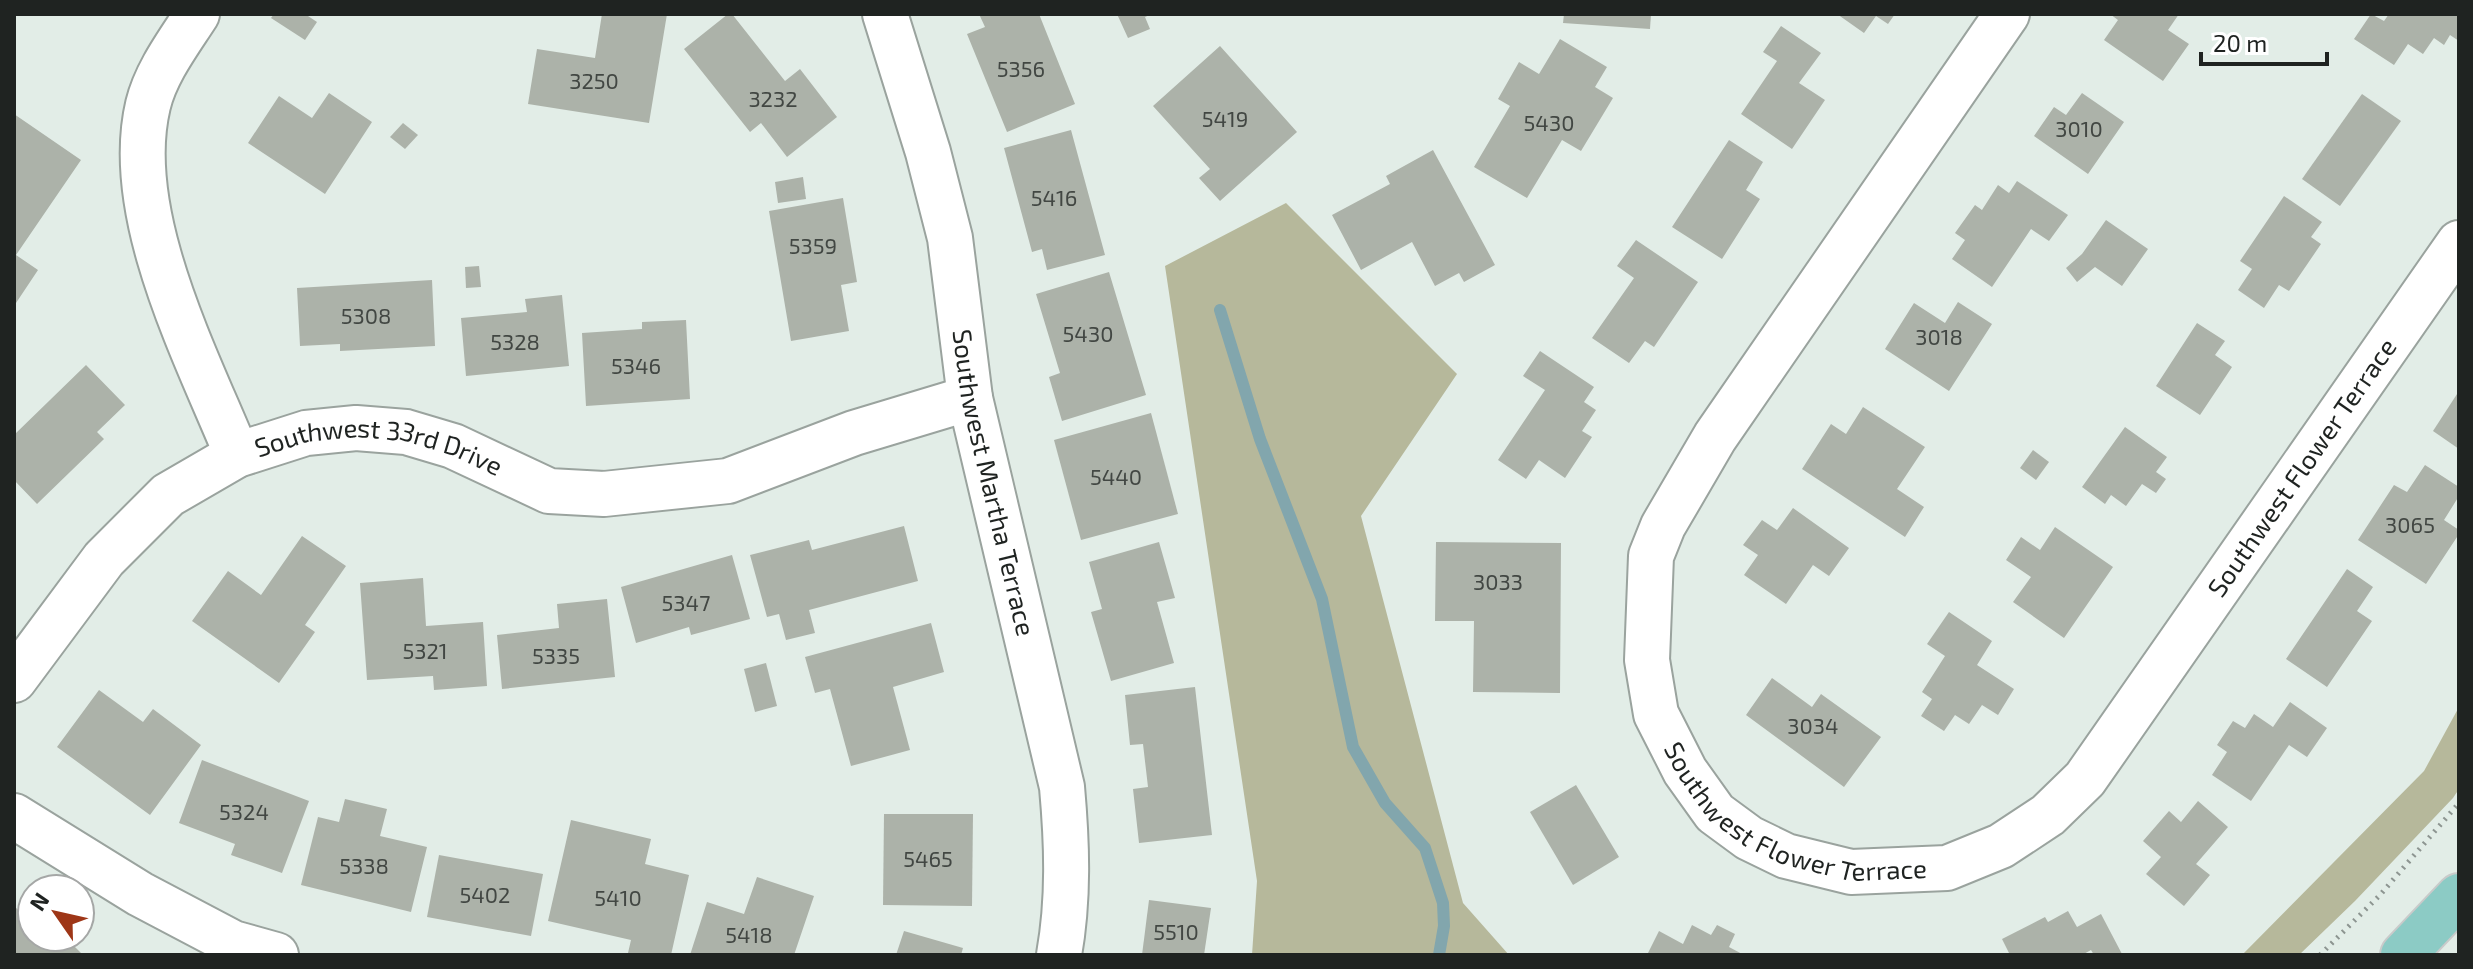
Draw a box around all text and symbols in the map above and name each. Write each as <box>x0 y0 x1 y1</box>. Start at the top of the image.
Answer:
scale bar <box>2201 16 2327 66</box>
text: 20 m <box>2213 28 2267 57</box>
house number: 5356 <box>997 55 1045 81</box>
house number: 3250 <box>569 67 619 93</box>
house number: 3232 <box>748 85 798 111</box>
house number: 5419 <box>1202 105 1248 131</box>
house number: 5430 <box>1524 109 1574 135</box>
house number: 3010 <box>2055 115 2103 141</box>
house number: 5416 <box>1031 184 1077 210</box>
house number: 5359 <box>789 232 837 258</box>
house number: 5308 <box>341 302 391 328</box>
house number: 5430 <box>1063 320 1113 346</box>
house number: 3018 <box>1915 323 1963 349</box>
street label: Southwest Martha Terrace <box>948 327 1043 639</box>
house number: 5328 <box>490 328 540 354</box>
street label: Southwest Flower Terrace <box>2200 332 2402 602</box>
house number: 5346 <box>611 352 661 378</box>
street label: Southwest 33rd Drive <box>250 411 508 481</box>
house number: 5440 <box>1090 463 1142 489</box>
house number: 3065 <box>2385 511 2435 537</box>
house number: 3033 <box>1473 568 1523 594</box>
house number: 5347 <box>662 589 710 615</box>
house number: 5321 <box>402 637 448 663</box>
house number: 5335 <box>532 642 580 668</box>
house number: 3034 <box>1787 712 1839 738</box>
street label: Southwest Flower Terrace <box>1659 736 1928 886</box>
house number: 5324 <box>219 798 269 824</box>
house number: 5465 <box>903 845 953 871</box>
house number: 5338 <box>339 852 389 878</box>
north arrow <box>16 873 96 953</box>
house number: 5402 <box>460 881 510 907</box>
house number: 5410 <box>594 884 642 910</box>
text: N <box>23 887 54 915</box>
house number: 5510 <box>1153 918 1199 944</box>
house number: 5418 <box>725 921 773 947</box>

